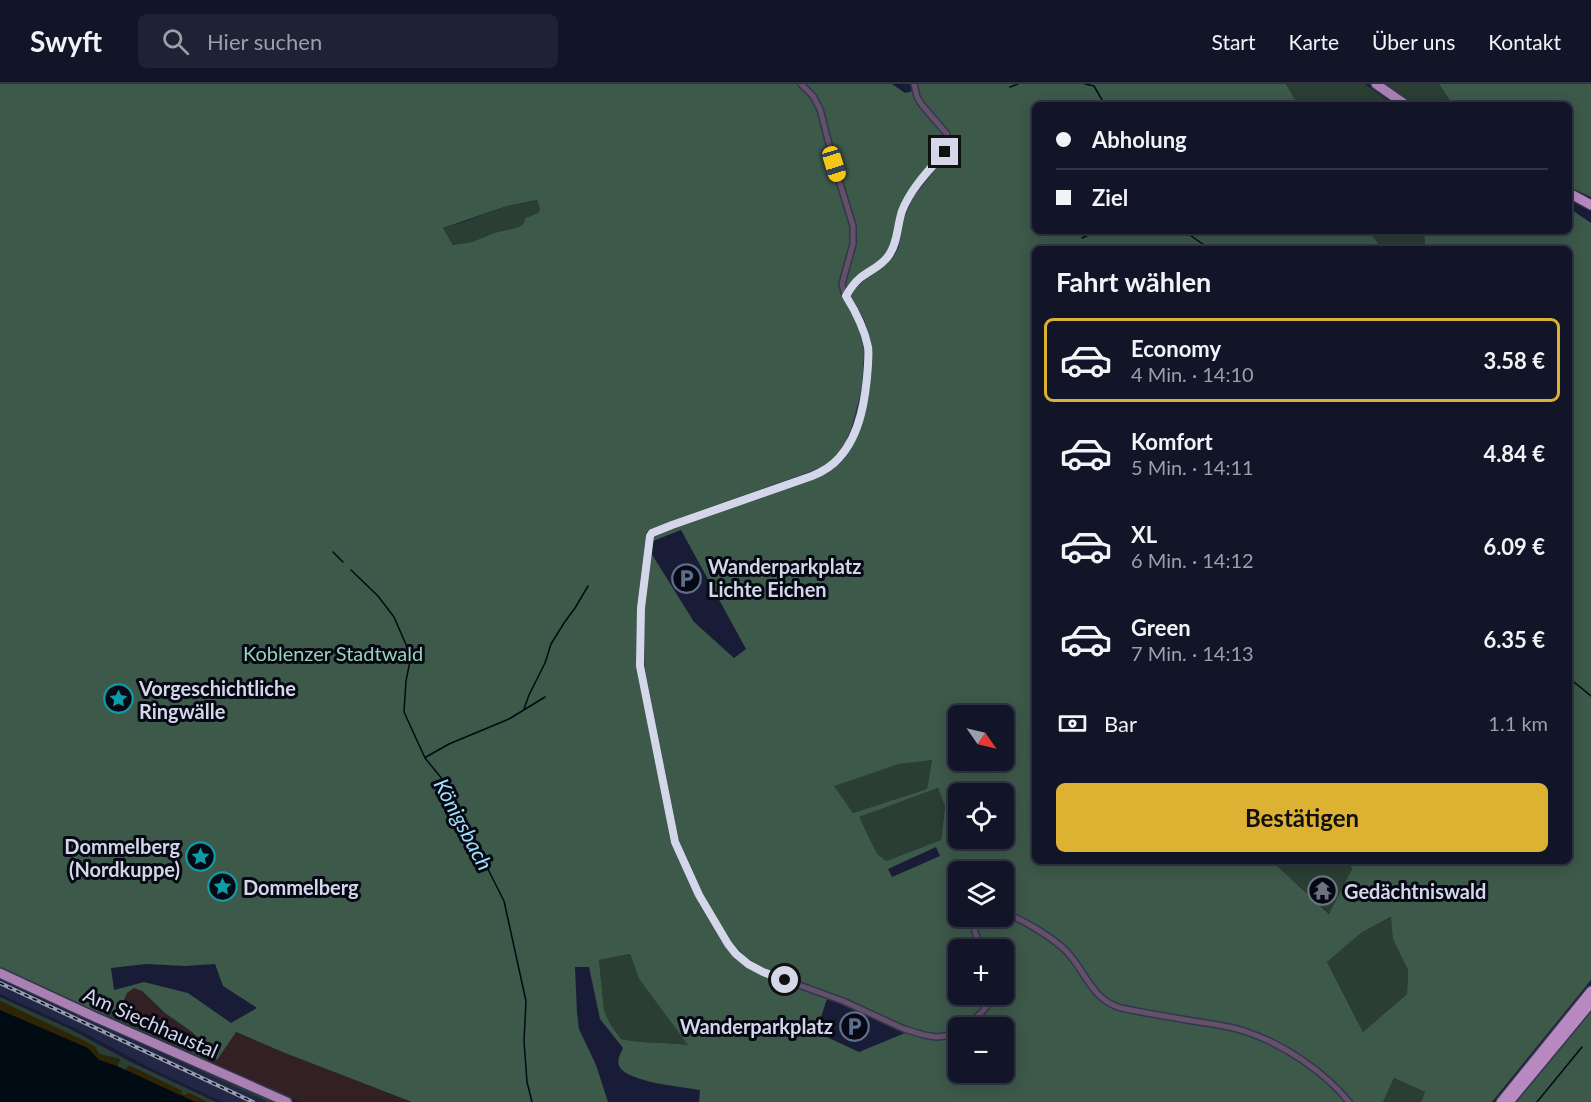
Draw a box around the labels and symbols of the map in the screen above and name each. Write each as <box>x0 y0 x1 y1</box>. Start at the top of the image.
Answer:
route end <box>931 138 958 165</box>
car <box>820 144 848 184</box>
place label: Wanderparkplatz Lichte Eichen <box>708 554 861 601</box>
parking icon: Wanderparkplatz Lichte Eichen <box>671 562 703 594</box>
park label: Koblenzer Stadtwald <box>243 641 423 665</box>
place label: Vorgeschichtliche Ringwälle <box>138 676 296 723</box>
place icon: Vorgeschichtliche Ringwälle <box>102 683 134 715</box>
north arrow <box>948 705 1014 771</box>
water label: Königsbach <box>429 774 499 874</box>
place label: Dommelberg (Nordkuppe) <box>64 834 180 881</box>
place icon: Dommelberg (Nordkuppe) <box>185 841 217 873</box>
place icon: Dommelberg <box>206 871 238 903</box>
place label: Dommelberg <box>243 875 359 899</box>
temple icon: Gedächtniswald <box>1307 875 1339 907</box>
place label: Gedächtniswald <box>1344 879 1486 903</box>
route start <box>771 966 798 993</box>
street label: Am Siechhaustal <box>80 982 222 1062</box>
parking icon: Wanderparkplatz <box>838 1010 870 1042</box>
place label: Wanderparkplatz <box>680 1014 833 1038</box>

